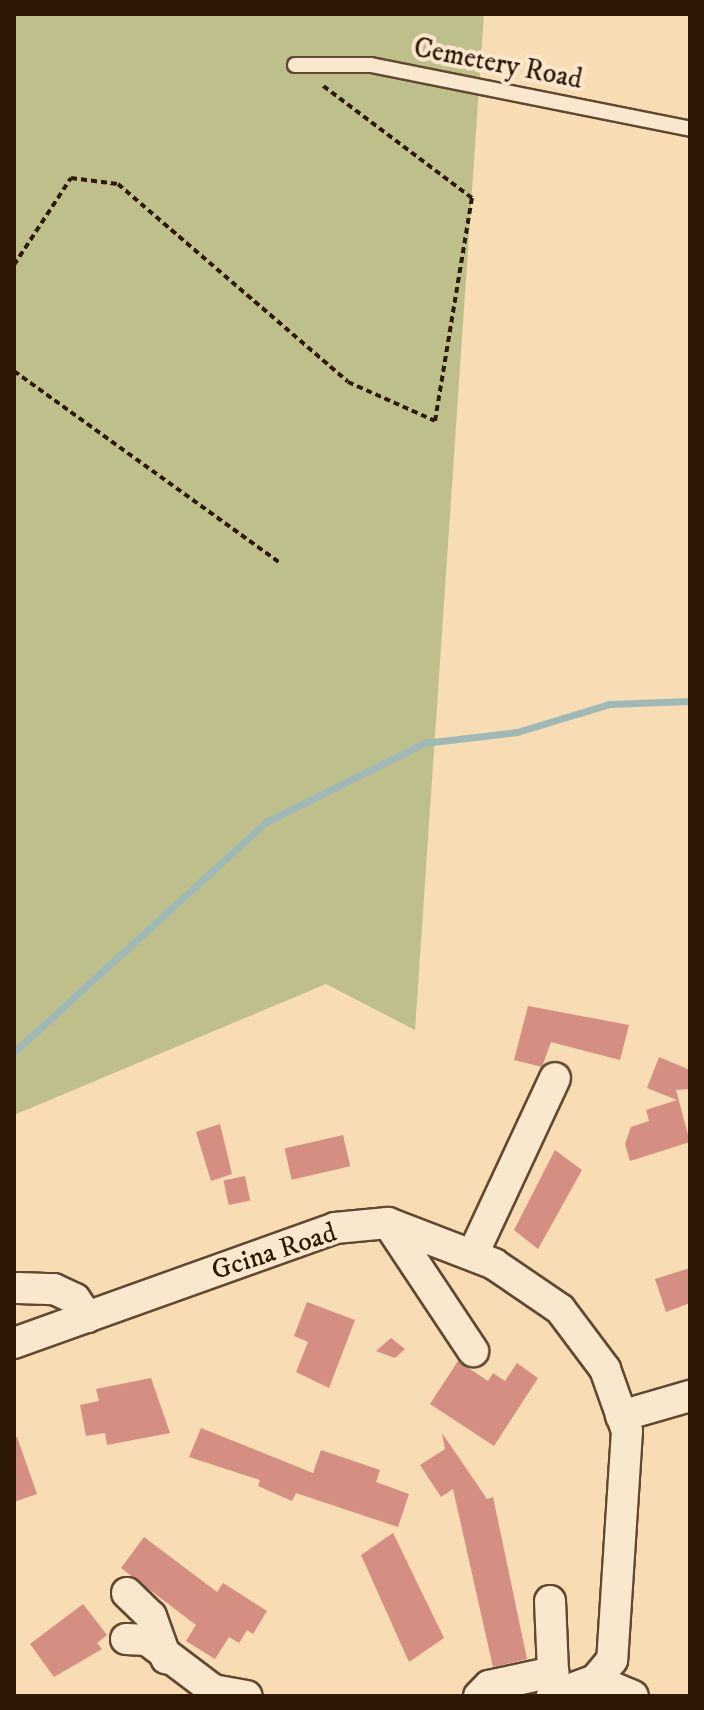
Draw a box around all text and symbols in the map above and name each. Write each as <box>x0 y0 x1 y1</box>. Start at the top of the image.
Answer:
street label: Cemetery Road <box>411 31 585 97</box>
street label: Gcina Road <box>207 1216 341 1288</box>

